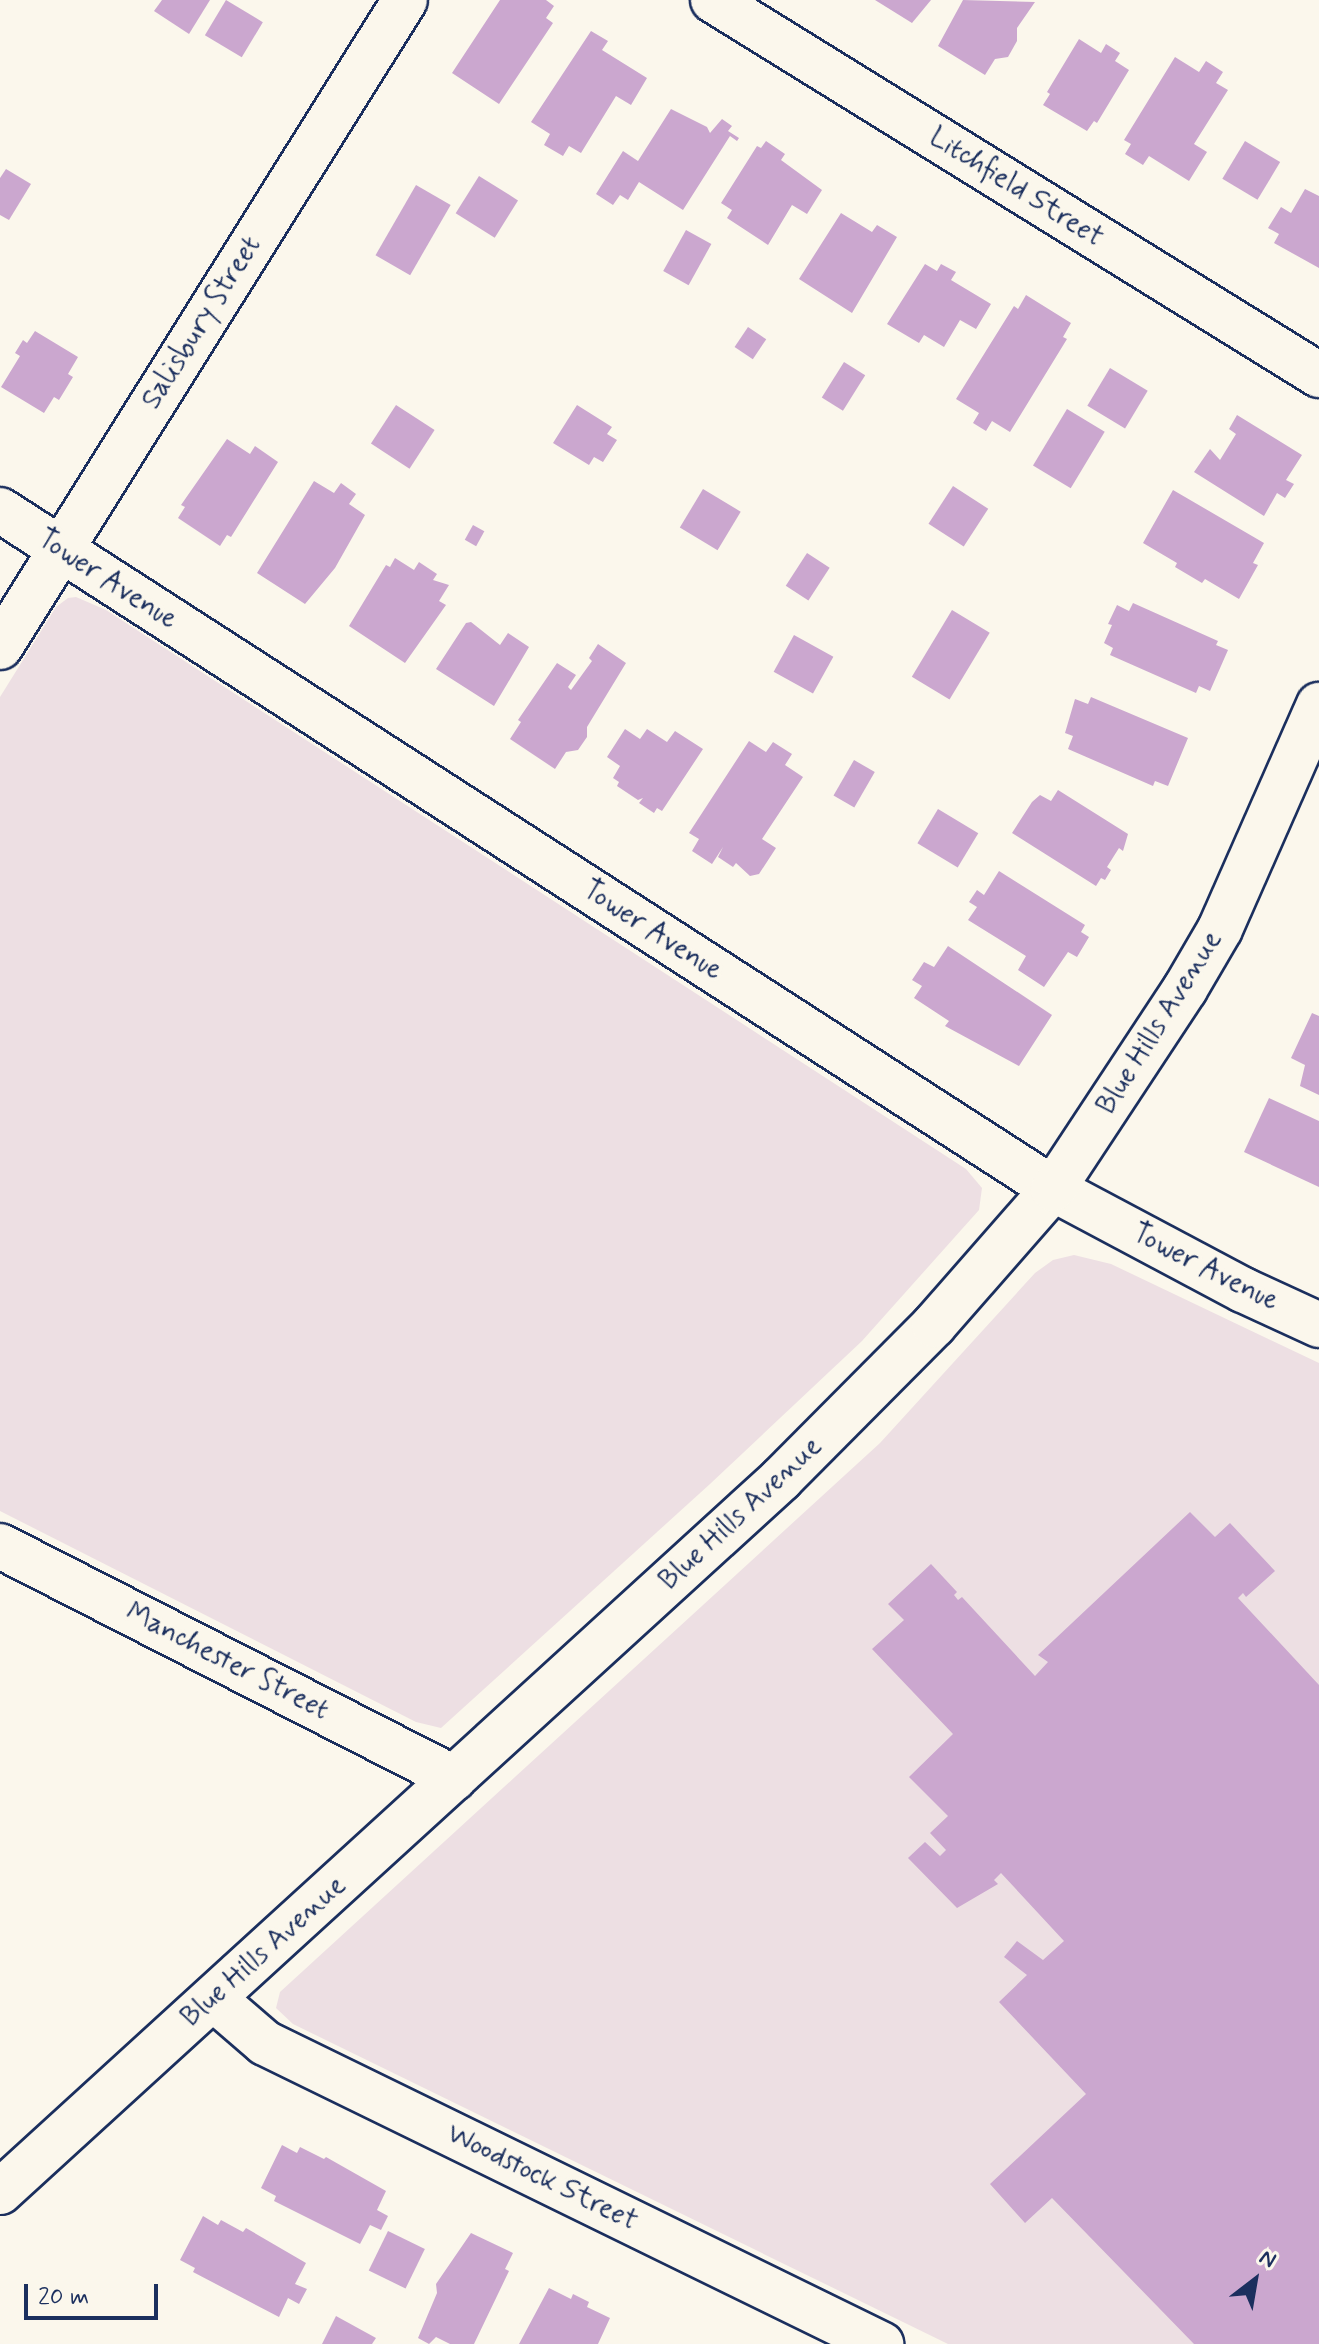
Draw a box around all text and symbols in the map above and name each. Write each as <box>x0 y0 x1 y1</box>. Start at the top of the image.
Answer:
street label: Litchfield Street <box>923 121 1109 255</box>
street label: Salisbury Street <box>134 228 270 418</box>
street label: Tower Avenue <box>29 521 185 639</box>
street label: Tower Avenue <box>574 872 730 990</box>
street label: Blue Hills Avenue <box>1092 928 1228 1118</box>
street label: Tower Avenue <box>1124 1216 1286 1320</box>
street label: Blue Hills Avenue <box>656 1433 826 1595</box>
street label: Manchester Street <box>118 1595 336 1729</box>
street label: Blue Hills Avenue <box>178 1872 350 2032</box>
street label: Woodstock Street <box>442 2118 642 2238</box>
north arrow <box>1215 2240 1295 2320</box>
text: N <box>1254 2244 1281 2275</box>
scale bar <box>28 2268 162 2318</box>
text: 20 m <box>38 2282 89 2313</box>

